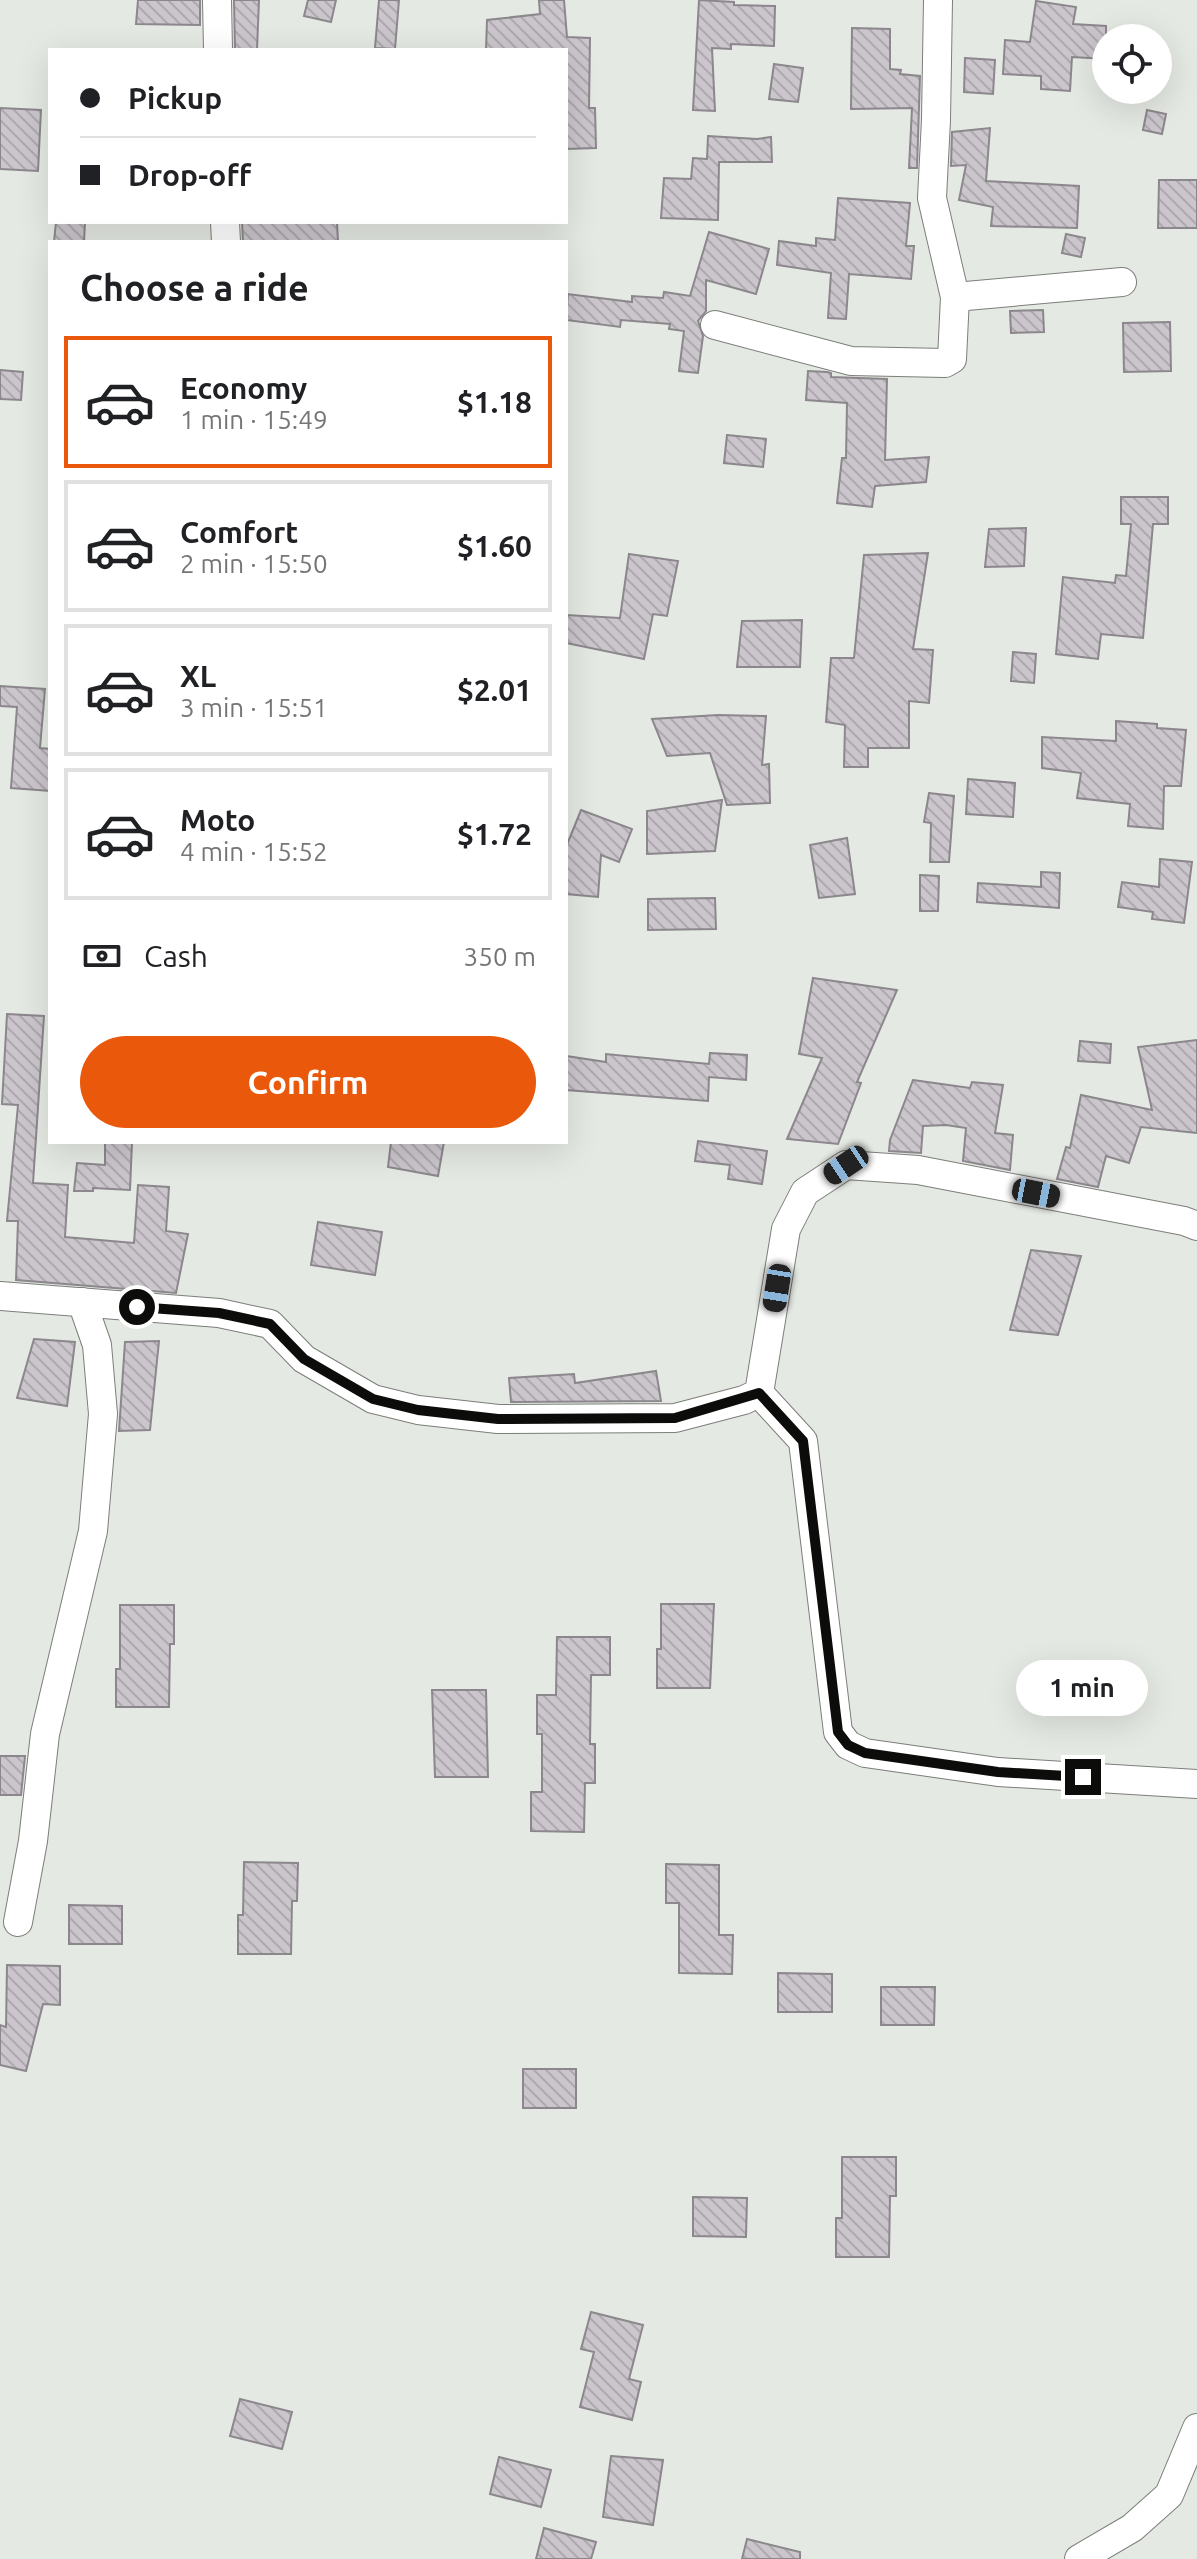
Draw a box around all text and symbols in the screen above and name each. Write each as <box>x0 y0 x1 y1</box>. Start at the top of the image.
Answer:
map controls <box>1092 24 1172 104</box>
button: locate <box>1092 24 1172 104</box>
text: Pickup <box>128 81 222 115</box>
text: Drop-off <box>128 158 251 192</box>
text: Choose a ride <box>80 267 309 308</box>
icon: car <box>84 366 156 438</box>
text: Economy <box>180 371 307 405</box>
text: $1.18 <box>457 385 532 419</box>
text: 1 min · 15:49 <box>180 405 328 434</box>
icon: car <box>84 510 156 582</box>
text: Comfort <box>180 515 298 549</box>
text: $1.60 <box>457 529 532 563</box>
text: 2 min · 15:50 <box>180 549 328 578</box>
icon: car <box>84 654 156 726</box>
text: XL <box>180 659 216 693</box>
text: $2.01 <box>457 673 532 707</box>
text: 3 min · 15:51 <box>180 693 328 722</box>
icon: car <box>84 798 156 870</box>
text: Moto <box>180 803 255 837</box>
text: $1.72 <box>457 817 532 851</box>
text: 4 min · 15:52 <box>180 837 328 866</box>
icon: cash <box>80 934 124 978</box>
text: Cash <box>144 939 208 973</box>
text: 350 m <box>464 942 536 971</box>
button: Confirm <box>80 1036 536 1128</box>
car <box>819 1142 873 1188</box>
car <box>1010 1177 1062 1209</box>
car <box>761 1262 793 1314</box>
route start <box>119 1289 155 1325</box>
callout: 1 min <box>1017 1661 1149 1717</box>
text: 1 min <box>1049 1673 1115 1702</box>
route end <box>1065 1759 1101 1795</box>

